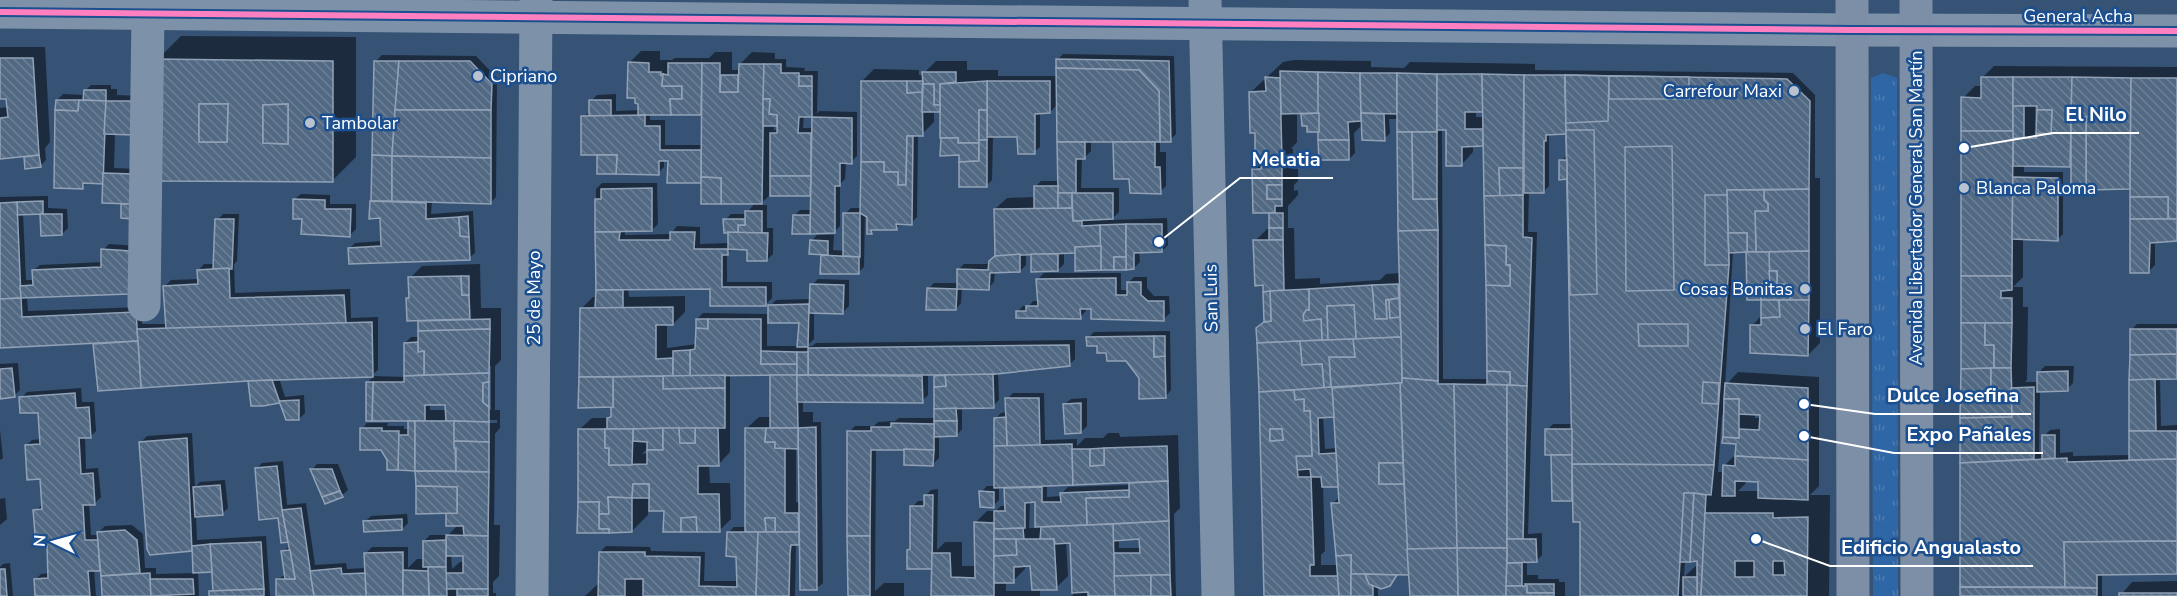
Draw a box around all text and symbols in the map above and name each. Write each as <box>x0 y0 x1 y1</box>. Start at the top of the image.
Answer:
street label: General Acha <box>2023 4 2133 28</box>
street label: Avenida Libertador General San Martín <box>1904 50 1928 366</box>
place label: Cipriano <box>490 64 557 88</box>
marker: Cipriano <box>471 69 485 83</box>
place label: Carrefour Maxi <box>1663 79 1782 103</box>
marker: Carrefour Maxi <box>1787 84 1801 98</box>
callout: El Nilo <box>2053 95 2139 133</box>
text: El Nilo <box>2065 101 2127 128</box>
place label: Tambolar <box>322 111 399 135</box>
marker: Tambolar <box>303 116 317 130</box>
callout: Melatia <box>1240 140 1333 178</box>
text: Melatia <box>1251 146 1321 173</box>
place label: Blanca Paloma <box>1976 176 2096 200</box>
marker: Blanca Paloma <box>1957 181 1971 195</box>
street label: 25 de Mayo <box>522 251 546 345</box>
street label: San Luis <box>1198 264 1224 332</box>
place label: Cosas Bonitas <box>1679 277 1793 301</box>
marker: Cosas Bonitas <box>1798 282 1812 296</box>
place label: El Faro <box>1817 317 1873 341</box>
marker: El Faro <box>1798 322 1812 336</box>
callout: Dulce Josefina <box>1875 376 2031 414</box>
text: Dulce Josefina <box>1887 382 2019 409</box>
callout: Expo Pañales <box>1894 415 2043 453</box>
text: Expo Pañales <box>1907 421 2032 448</box>
north arrow <box>24 512 84 572</box>
callout: Edificio Angualasto <box>1830 528 2033 566</box>
text: N <box>29 534 52 548</box>
text: Edificio Angualasto <box>1841 534 2021 561</box>

